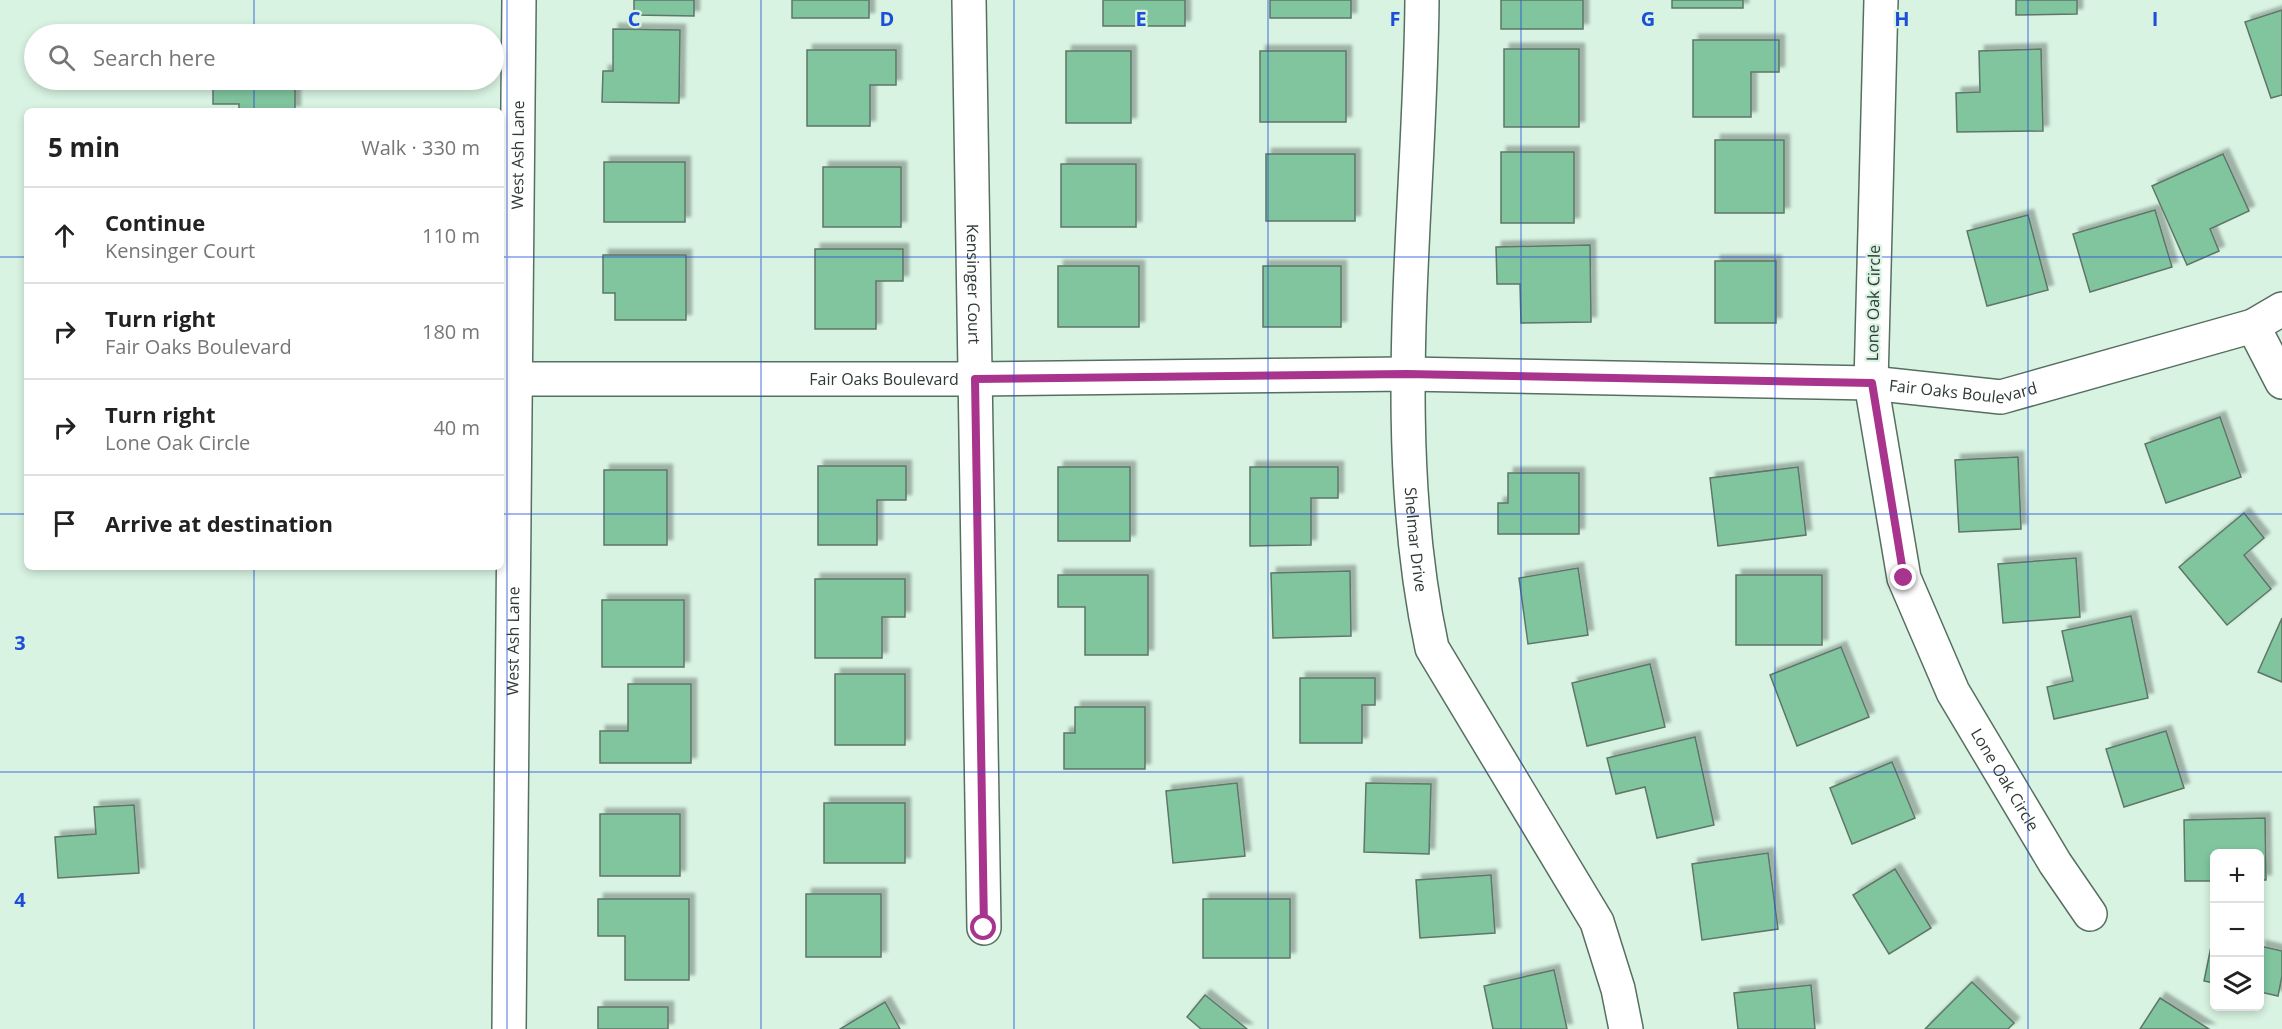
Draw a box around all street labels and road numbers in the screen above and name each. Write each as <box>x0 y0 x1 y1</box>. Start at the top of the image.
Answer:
street label: West Ash Lane <box>506 100 529 210</box>
street label: Kensinger Court <box>962 224 986 345</box>
street label: Lone Oak Circle <box>1861 245 1885 361</box>
street label: Fair Oaks Boulevard <box>809 368 959 390</box>
street label: Fair Oaks Boulevard <box>1888 374 2039 408</box>
street label: Shelmar Drive <box>1400 486 1433 593</box>
street label: West Ash Lane <box>501 586 524 696</box>
street label: Lone Oak Circle <box>1966 724 2044 835</box>

